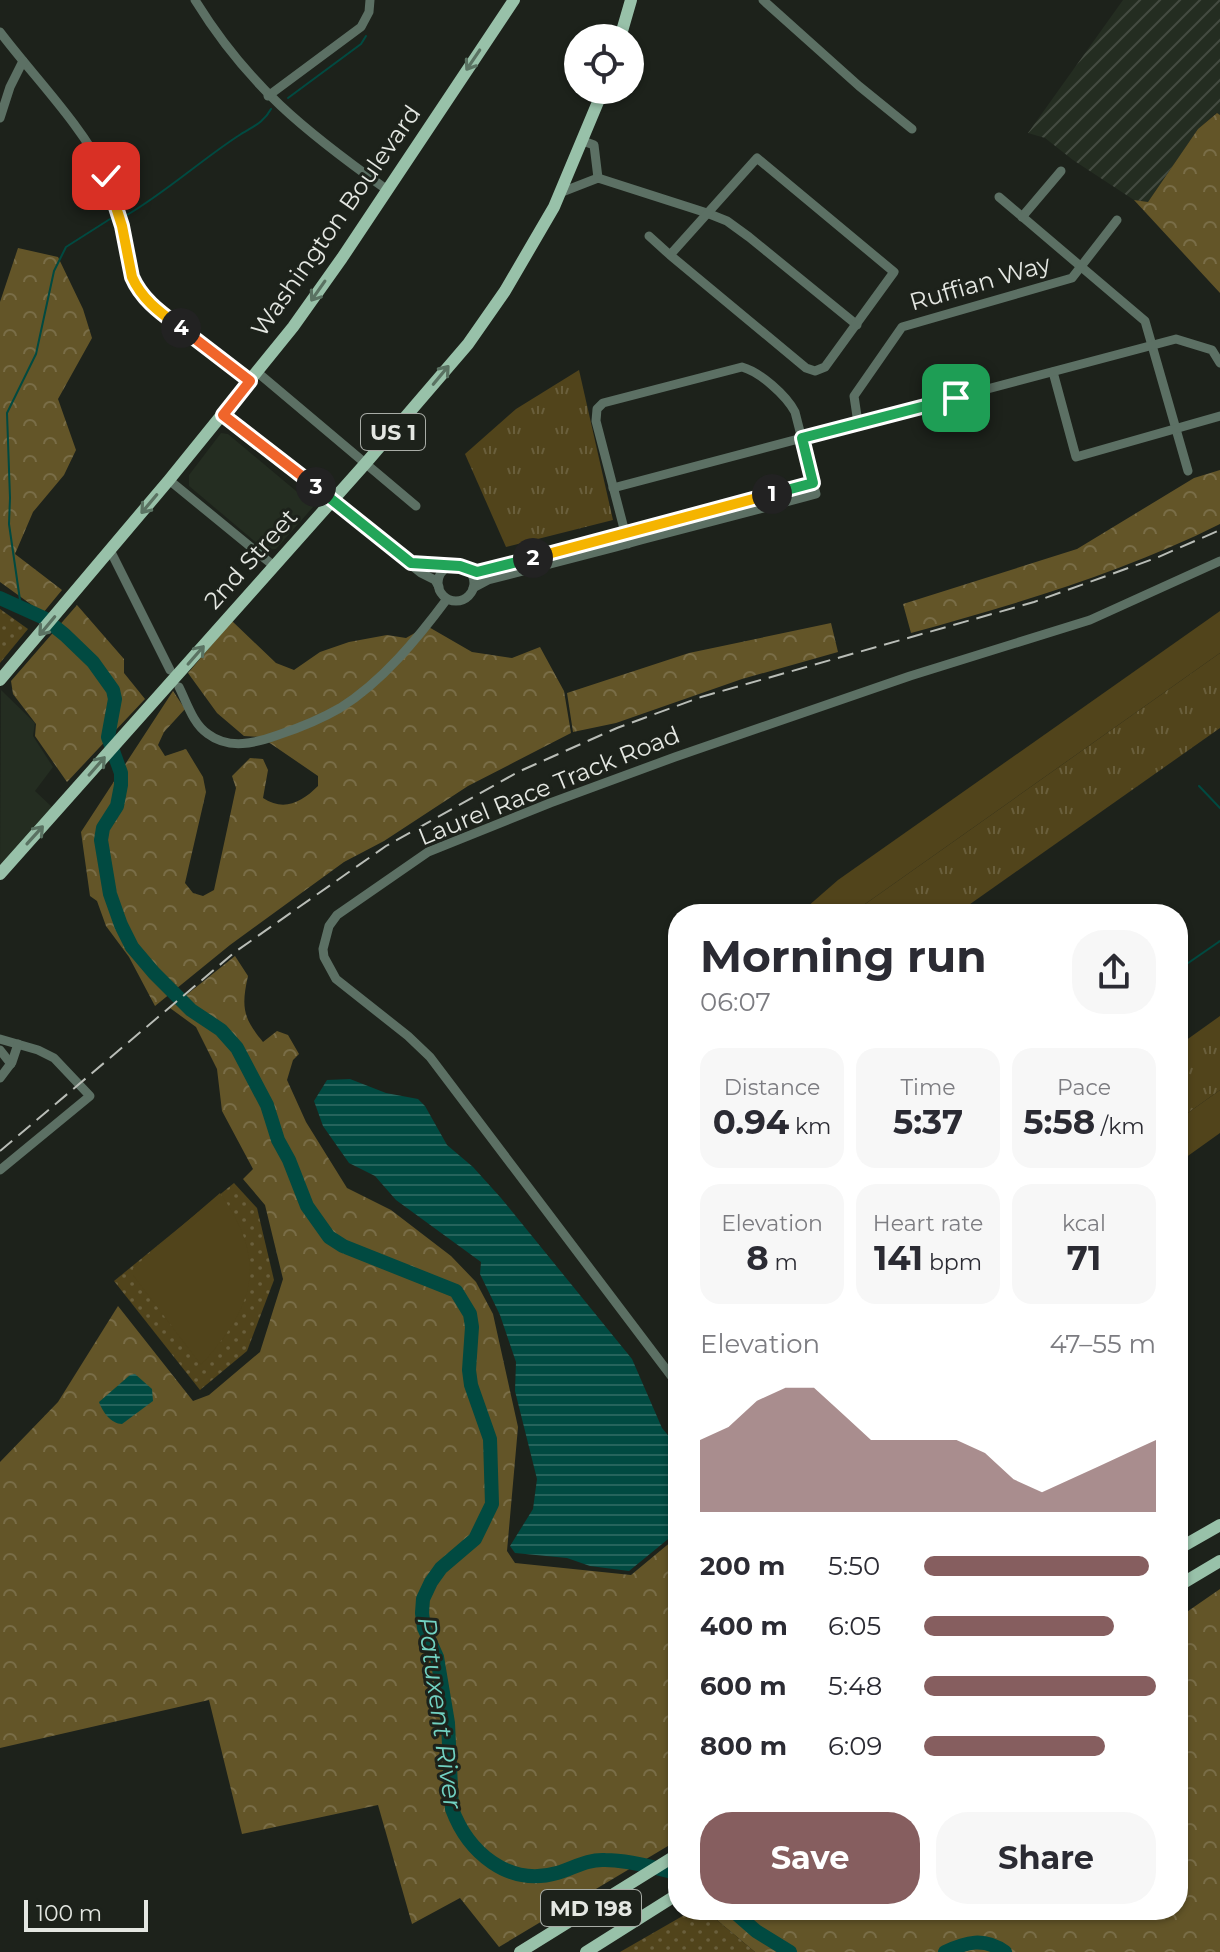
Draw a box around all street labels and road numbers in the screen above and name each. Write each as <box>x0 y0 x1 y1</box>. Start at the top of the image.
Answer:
street label: Washington Boulevard <box>245 99 427 342</box>
street label: Ruffian Way <box>906 249 1054 316</box>
road number: US 1 <box>361 414 425 450</box>
street label: 2nd Street <box>198 502 303 615</box>
street label: Laurel Race Track Road <box>414 720 684 851</box>
road number: MD 198 <box>541 1890 641 1926</box>

